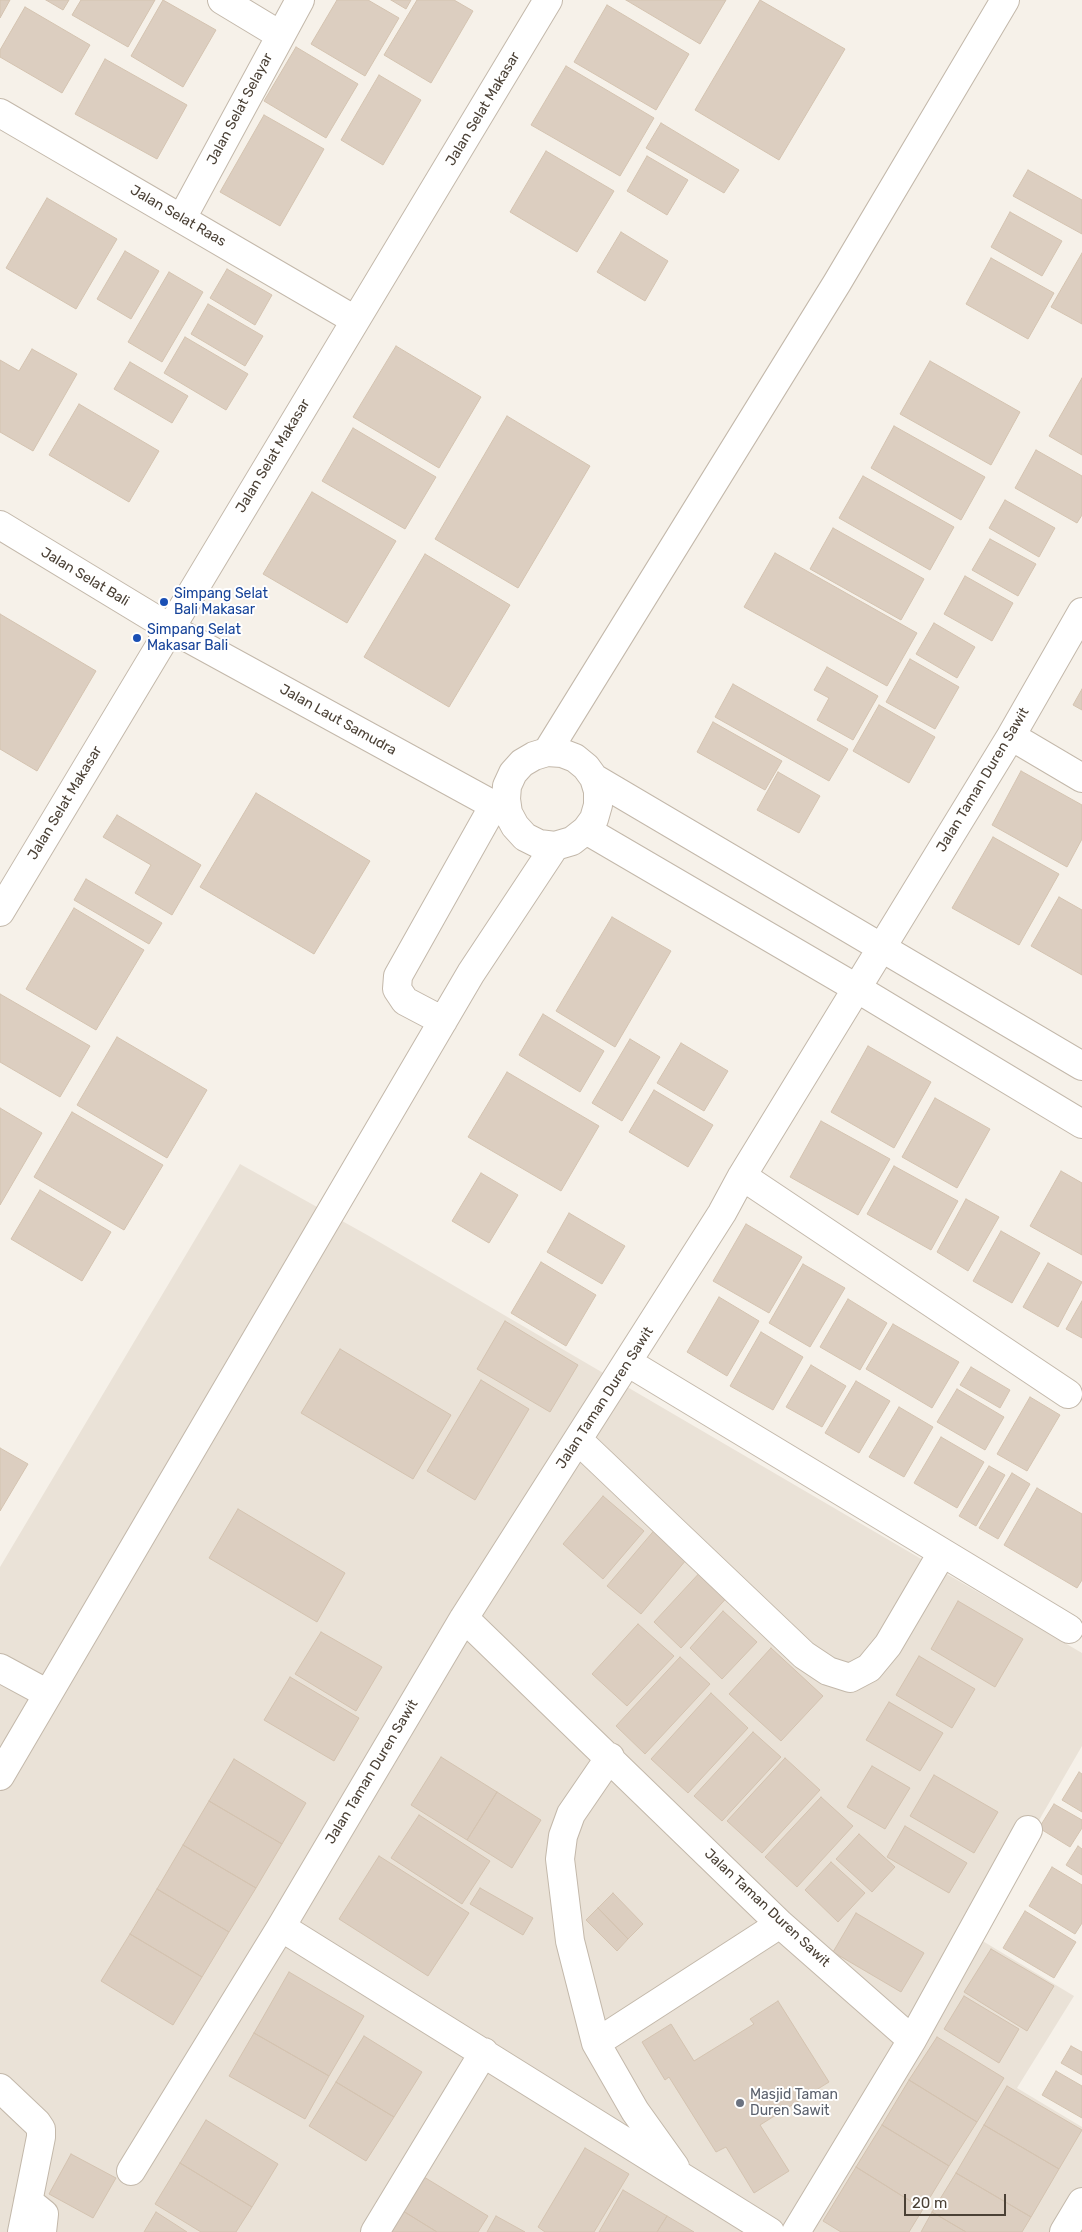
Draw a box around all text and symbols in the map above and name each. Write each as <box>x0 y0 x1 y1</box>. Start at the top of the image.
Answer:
street label: Jalan Selat Makasar <box>442 49 524 169</box>
street label: Jalan Selat Selayar <box>203 50 277 168</box>
street label: Jalan Selat Raas <box>127 182 229 250</box>
street label: Jalan Selat Makasar <box>232 396 314 516</box>
street label: Jalan Selat Bali <box>38 544 132 610</box>
place label: Simpang Selat Bali Makasar <box>174 586 268 618</box>
marker: Simpang Selat Bali Makasar <box>158 596 170 608</box>
place label: Simpang Selat Makasar Bali <box>147 622 241 654</box>
marker: Simpang Selat Makasar Bali <box>131 632 143 644</box>
street label: Jalan Laut Samudra <box>277 681 399 759</box>
street label: Jalan Taman Duren Sawit <box>933 705 1033 855</box>
street label: Jalan Selat Makasar <box>24 743 106 863</box>
street label: Jalan Taman Duren Sawit <box>553 1324 657 1472</box>
street label: Jalan Taman Duren Sawit <box>322 1697 422 1847</box>
street label: Jalan Taman Duren Sawit <box>701 1845 833 1971</box>
place label: Masjid Taman Duren Sawit <box>750 2087 838 2120</box>
marker: Masjid Taman Duren Sawit <box>734 2097 746 2109</box>
scale bar <box>907 2184 1010 2216</box>
text: 20 m <box>912 2194 947 2212</box>

